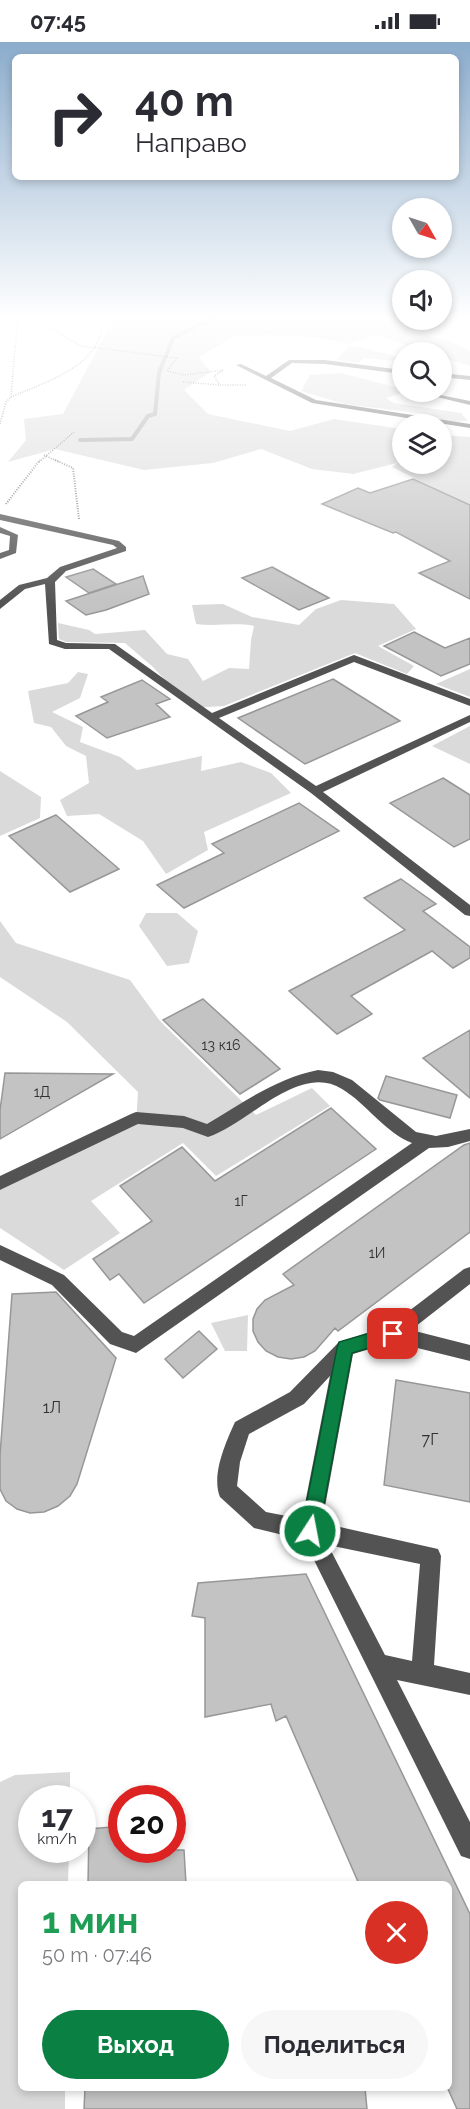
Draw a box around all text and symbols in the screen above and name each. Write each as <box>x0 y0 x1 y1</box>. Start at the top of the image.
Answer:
text: 07:45 <box>30 8 86 34</box>
text: 40 m <box>135 77 234 126</box>
icon: right <box>36 78 114 156</box>
text: Направо <box>135 127 247 158</box>
north arrow <box>392 198 452 258</box>
map controls <box>392 198 452 474</box>
button: sound <box>392 270 452 330</box>
button: search <box>392 342 452 402</box>
button: layers <box>392 414 452 474</box>
house number: 13 к16 <box>202 1037 240 1053</box>
house number: 1Д <box>34 1084 50 1100</box>
house number: 1Г <box>234 1193 248 1209</box>
house number: 1И <box>369 1245 385 1261</box>
pin <box>367 1308 418 1359</box>
icon: arrive <box>376 1317 409 1350</box>
house number: 1Л <box>43 1398 61 1417</box>
house number: 7Г <box>422 1430 438 1449</box>
position arrow <box>278 1499 342 1563</box>
speed limit sign: 20 <box>108 1785 186 1863</box>
text: 17 <box>41 1799 73 1834</box>
text: km/h <box>37 1830 77 1848</box>
text: 1 мин <box>42 1899 138 1941</box>
button: close <box>365 1901 428 1964</box>
text: 50 m · 07:46 <box>42 1943 152 1967</box>
button: Выход <box>42 2010 229 2079</box>
button: Поделиться <box>241 2010 428 2079</box>

